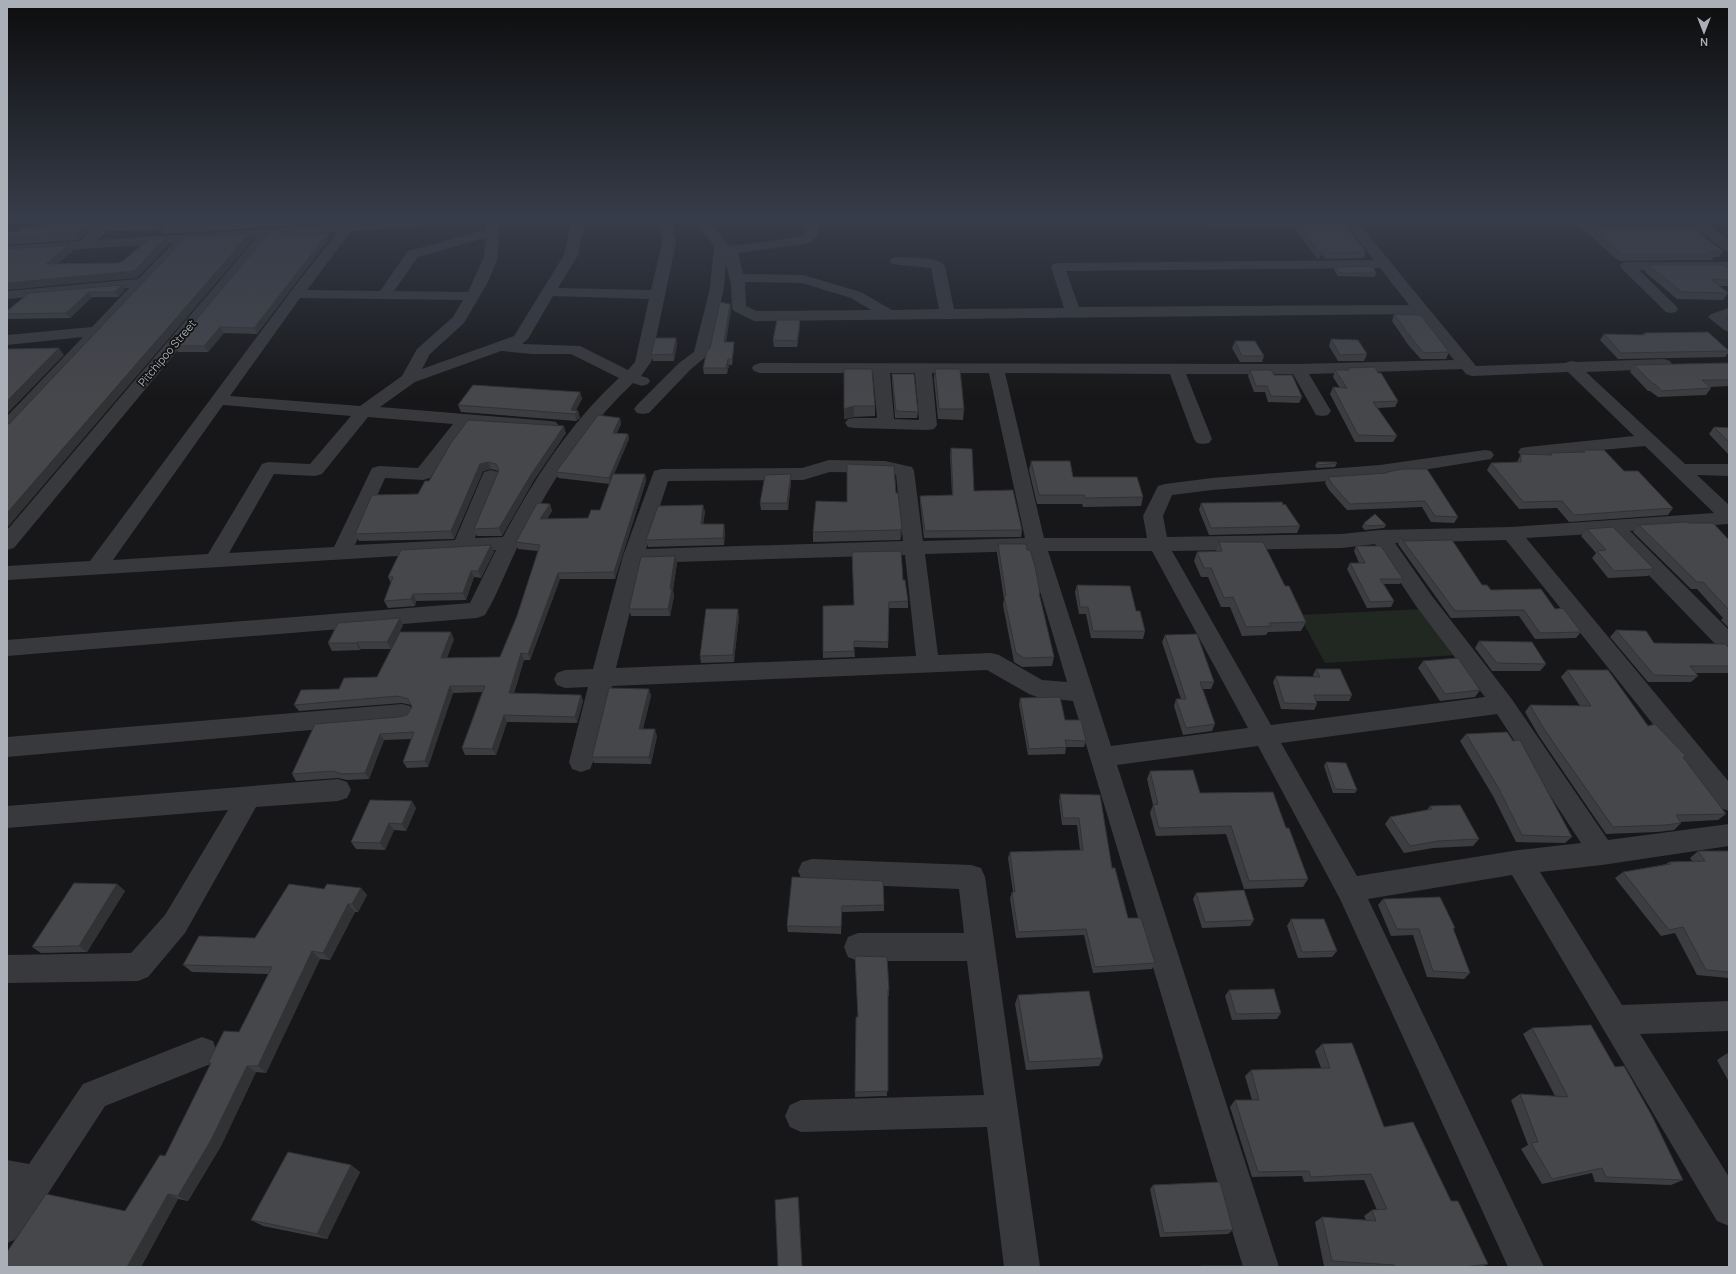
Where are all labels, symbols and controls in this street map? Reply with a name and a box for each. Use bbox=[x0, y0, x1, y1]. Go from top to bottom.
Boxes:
north arrow bbox=[1684, 12, 1724, 52]
text: N bbox=[1700, 35, 1708, 50]
street label: Pitchipoo Street bbox=[134, 316, 199, 389]

